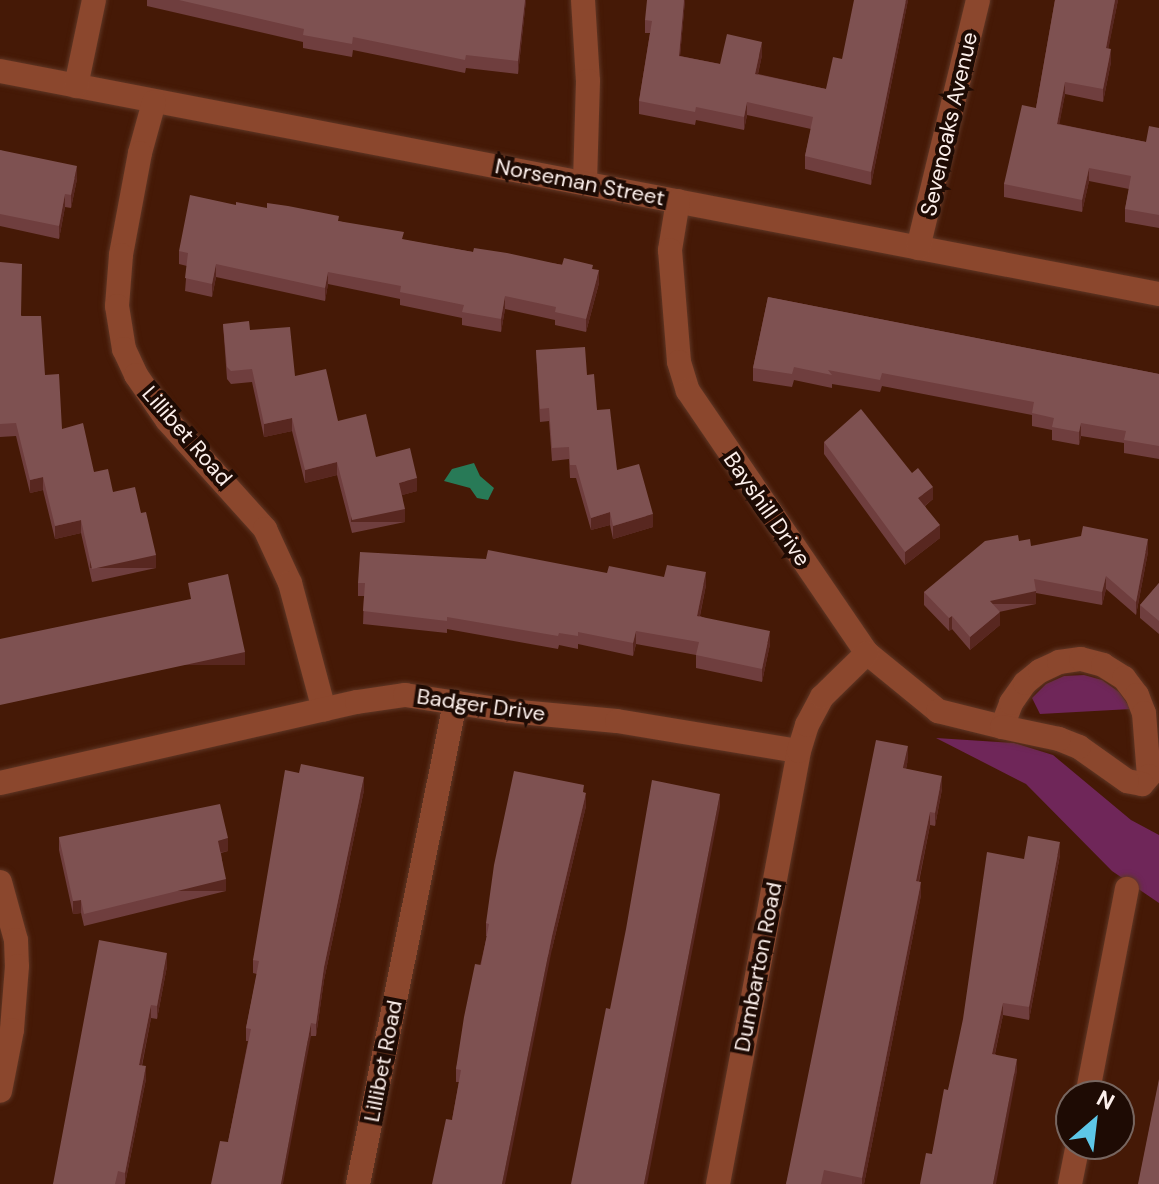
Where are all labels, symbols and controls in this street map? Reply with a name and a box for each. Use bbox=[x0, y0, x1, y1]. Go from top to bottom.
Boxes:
street label: Sevenoaks Avenue bbox=[915, 29, 983, 219]
street label: Norseman Street bbox=[493, 153, 667, 211]
street label: Lillibet Road bbox=[137, 381, 237, 491]
street label: Bayshill Drive bbox=[718, 447, 816, 571]
street label: Badger Drive bbox=[415, 683, 547, 727]
street label: Dumbarton Road bbox=[729, 880, 787, 1054]
street label: Lillibet Road bbox=[358, 998, 408, 1124]
north arrow bbox=[1055, 1080, 1135, 1160]
text: N bbox=[1092, 1084, 1119, 1117]

